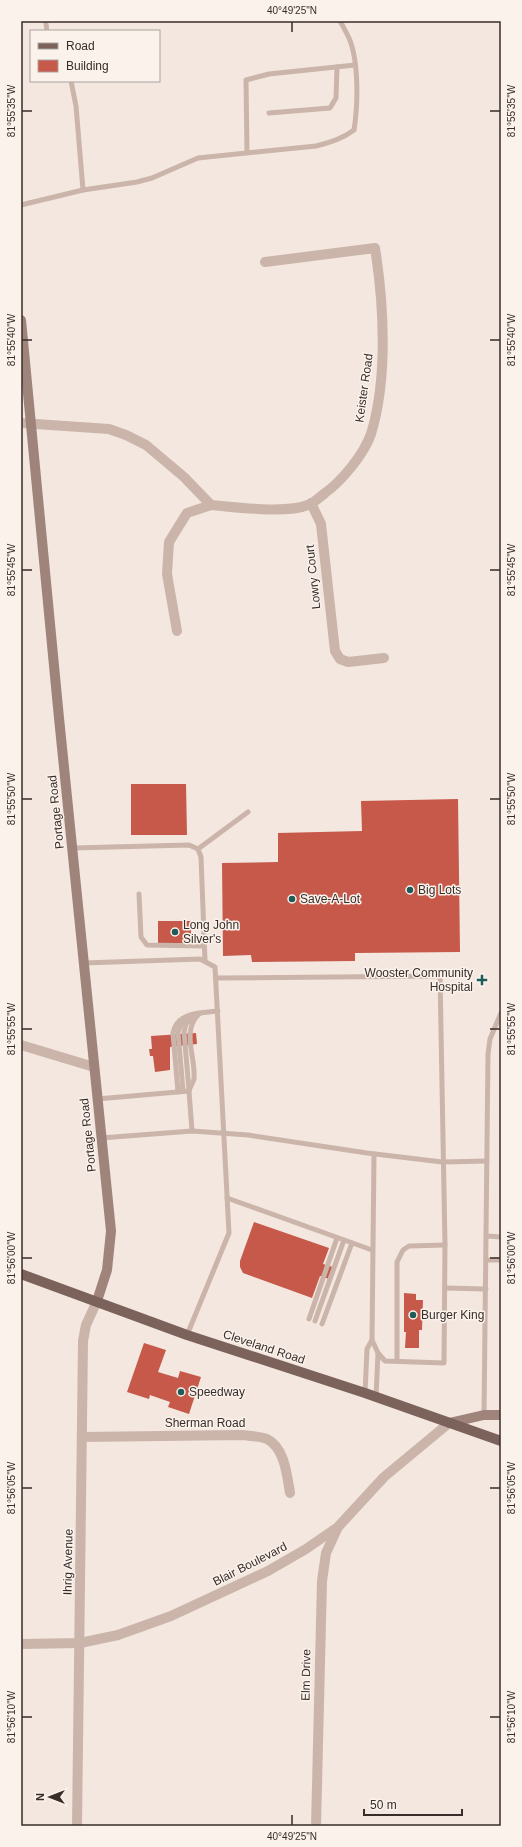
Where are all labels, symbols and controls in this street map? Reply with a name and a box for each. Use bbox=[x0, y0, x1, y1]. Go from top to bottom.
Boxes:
text: 40°49'25"N bbox=[267, 5, 317, 16]
legend bbox=[30, 30, 160, 82]
text: Road bbox=[66, 39, 95, 53]
text: Building bbox=[66, 59, 109, 73]
text: 81°55'35"W bbox=[6, 84, 17, 137]
text: 81°55'35"W bbox=[506, 84, 517, 137]
text: 81°55'40"W bbox=[6, 313, 17, 366]
text: 81°55'40"W bbox=[506, 313, 517, 366]
street label: Keister Road bbox=[352, 353, 376, 423]
text: 81°55'45"W bbox=[6, 543, 17, 596]
street label: Lowry Court bbox=[303, 543, 323, 610]
text: 81°55'45"W bbox=[506, 543, 517, 596]
text: 81°55'50"W bbox=[6, 772, 17, 825]
text: 81°55'50"W bbox=[506, 772, 517, 825]
street label: Portage Road bbox=[45, 774, 67, 850]
place label: Big Lots bbox=[418, 883, 461, 897]
marker: Big Lots bbox=[405, 885, 415, 895]
place label: Save-A-Lot bbox=[300, 892, 361, 906]
marker: Save-A-Lot bbox=[287, 894, 297, 904]
place label: Long John Silver's bbox=[183, 918, 239, 946]
marker: Long John Silver's bbox=[170, 927, 180, 937]
place label: Wooster Community Hospital bbox=[365, 966, 473, 994]
marker: Wooster Community Hospital bbox=[476, 974, 488, 986]
text: 81°55'55"W bbox=[6, 1002, 17, 1055]
text: 81°55'55"W bbox=[506, 1002, 517, 1055]
street label: Portage Road bbox=[77, 1097, 99, 1173]
text: 81°56'00"W bbox=[6, 1231, 17, 1284]
text: 81°56'00"W bbox=[506, 1231, 517, 1284]
place label: Burger King bbox=[421, 1308, 484, 1322]
marker: Burger King bbox=[408, 1310, 418, 1320]
street label: Cleveland Road bbox=[221, 1327, 307, 1367]
place label: Speedway bbox=[189, 1385, 245, 1399]
marker: Speedway bbox=[176, 1387, 186, 1397]
street label: Sherman Road bbox=[165, 1416, 245, 1430]
text: 81°56'05"W bbox=[6, 1461, 17, 1514]
text: 81°56'05"W bbox=[506, 1461, 517, 1514]
street label: Ihrig Avenue bbox=[60, 1528, 76, 1595]
street label: Blair Boulevard bbox=[211, 1539, 289, 1589]
street label: Elm Drive bbox=[299, 1649, 313, 1701]
text: 81°56'10"W bbox=[6, 1690, 17, 1743]
text: 81°56'10"W bbox=[506, 1690, 517, 1743]
north arrow bbox=[30, 1777, 70, 1817]
scale bar bbox=[364, 1791, 462, 1817]
text: N bbox=[34, 1793, 46, 1801]
text: 50 m bbox=[370, 1798, 397, 1812]
text: 40°49'25"N bbox=[267, 1831, 317, 1842]

